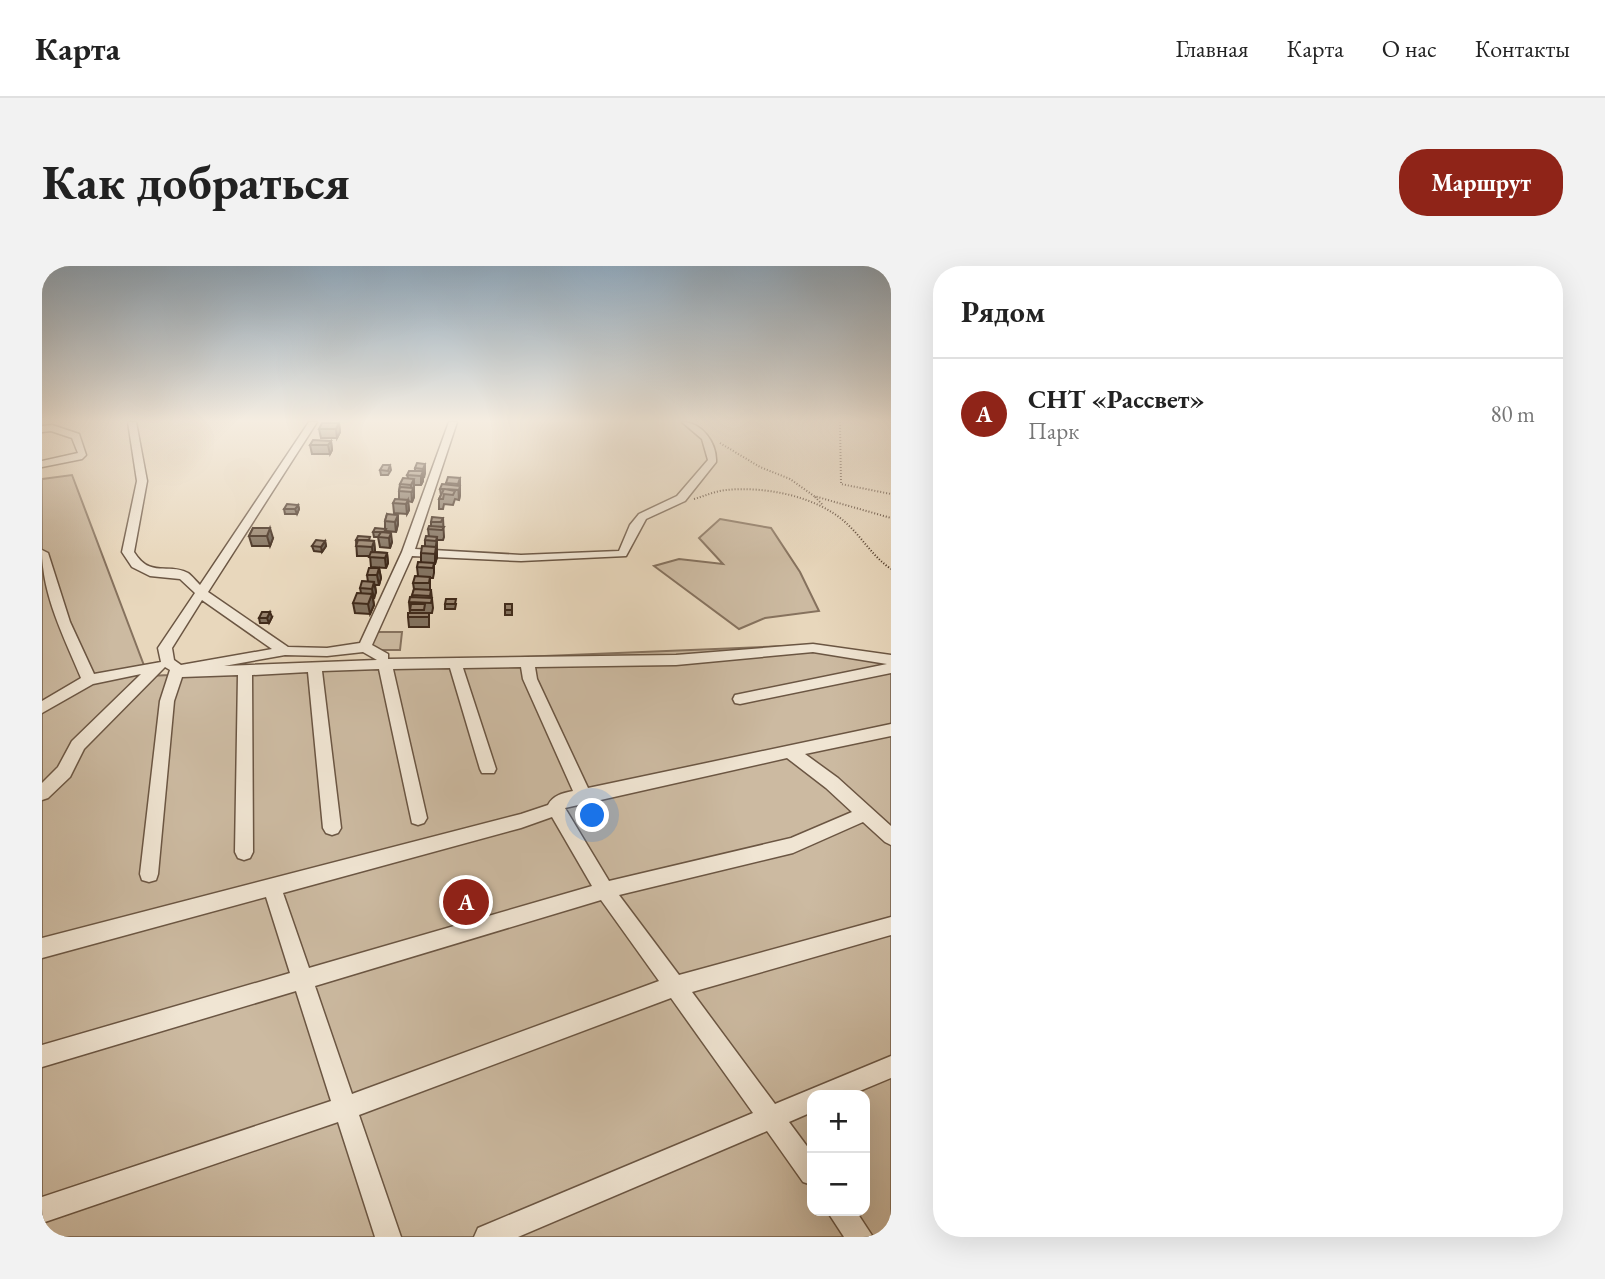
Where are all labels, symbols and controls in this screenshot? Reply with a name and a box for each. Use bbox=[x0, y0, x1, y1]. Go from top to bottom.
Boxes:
text: Карта bbox=[35, 27, 120, 70]
text: Главная bbox=[1175, 33, 1249, 64]
text: Карта bbox=[1287, 33, 1344, 64]
text: О нас bbox=[1382, 33, 1437, 64]
text: Контакты bbox=[1475, 33, 1570, 64]
button: Маршрут bbox=[1399, 149, 1563, 216]
text: Как добраться bbox=[42, 150, 350, 214]
text: Рядом bbox=[961, 292, 1045, 331]
text: СНТ «Рассвет» bbox=[1028, 382, 1205, 416]
text: A bbox=[976, 399, 992, 429]
text: 80 m bbox=[1490, 399, 1535, 429]
text: Парк bbox=[1028, 416, 1079, 446]
your location bbox=[575, 798, 609, 832]
pin: A bbox=[443, 876, 489, 928]
map controls bbox=[807, 1090, 870, 1216]
button: + bbox=[807, 1090, 870, 1153]
button: − bbox=[807, 1153, 870, 1216]

